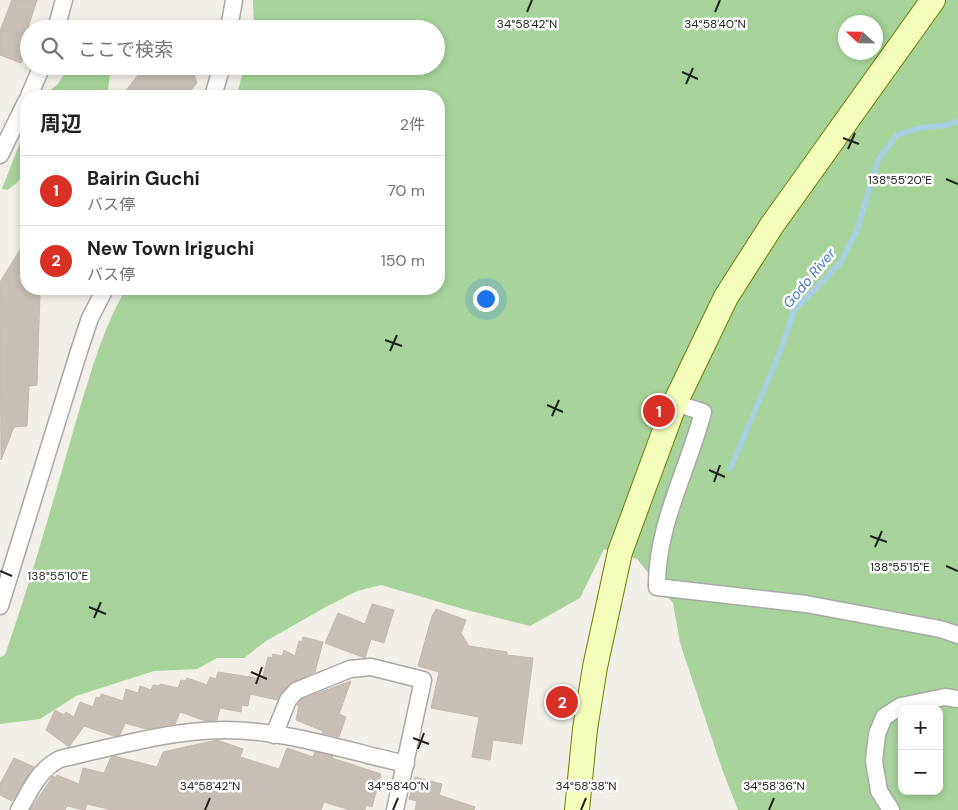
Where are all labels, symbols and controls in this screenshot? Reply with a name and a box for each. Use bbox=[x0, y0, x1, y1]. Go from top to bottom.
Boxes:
north arrow bbox=[838, 15, 883, 60]
text: 34°58'42"N bbox=[497, 16, 557, 32]
text: 34°58'40"N bbox=[684, 16, 746, 32]
search box bbox=[20, 20, 445, 75]
icon: search bbox=[38, 34, 66, 62]
text: ここで検索 bbox=[78, 37, 173, 62]
text: 周辺 bbox=[40, 110, 82, 138]
text: 2件 bbox=[400, 114, 425, 135]
text: Bairin Guchi bbox=[87, 166, 200, 191]
text: 138°55'20"E bbox=[868, 172, 932, 188]
text: 1 bbox=[53, 180, 59, 201]
text: 70 m bbox=[387, 180, 425, 201]
text: バス停 bbox=[87, 194, 135, 215]
text: New Town Iriguchi bbox=[87, 236, 254, 261]
water label: Godo River bbox=[779, 244, 840, 311]
text: 2 bbox=[51, 250, 61, 271]
text: 150 m bbox=[381, 250, 425, 271]
text: バス停 bbox=[87, 264, 135, 285]
your location bbox=[473, 286, 499, 312]
pin: 1 bbox=[643, 392, 675, 430]
text: 138°55'15"E bbox=[870, 559, 930, 575]
text: 138°55'10"E bbox=[28, 568, 89, 584]
pin: 2 bbox=[546, 683, 578, 721]
map controls bbox=[898, 705, 943, 795]
button: + bbox=[898, 705, 943, 750]
button: − bbox=[898, 750, 943, 795]
text: 34°58'42"N bbox=[180, 778, 240, 794]
text: 34°58'40"N bbox=[367, 778, 429, 794]
text: 34°58'38"N bbox=[555, 778, 617, 794]
text: 34°58'36"N bbox=[743, 778, 805, 794]

